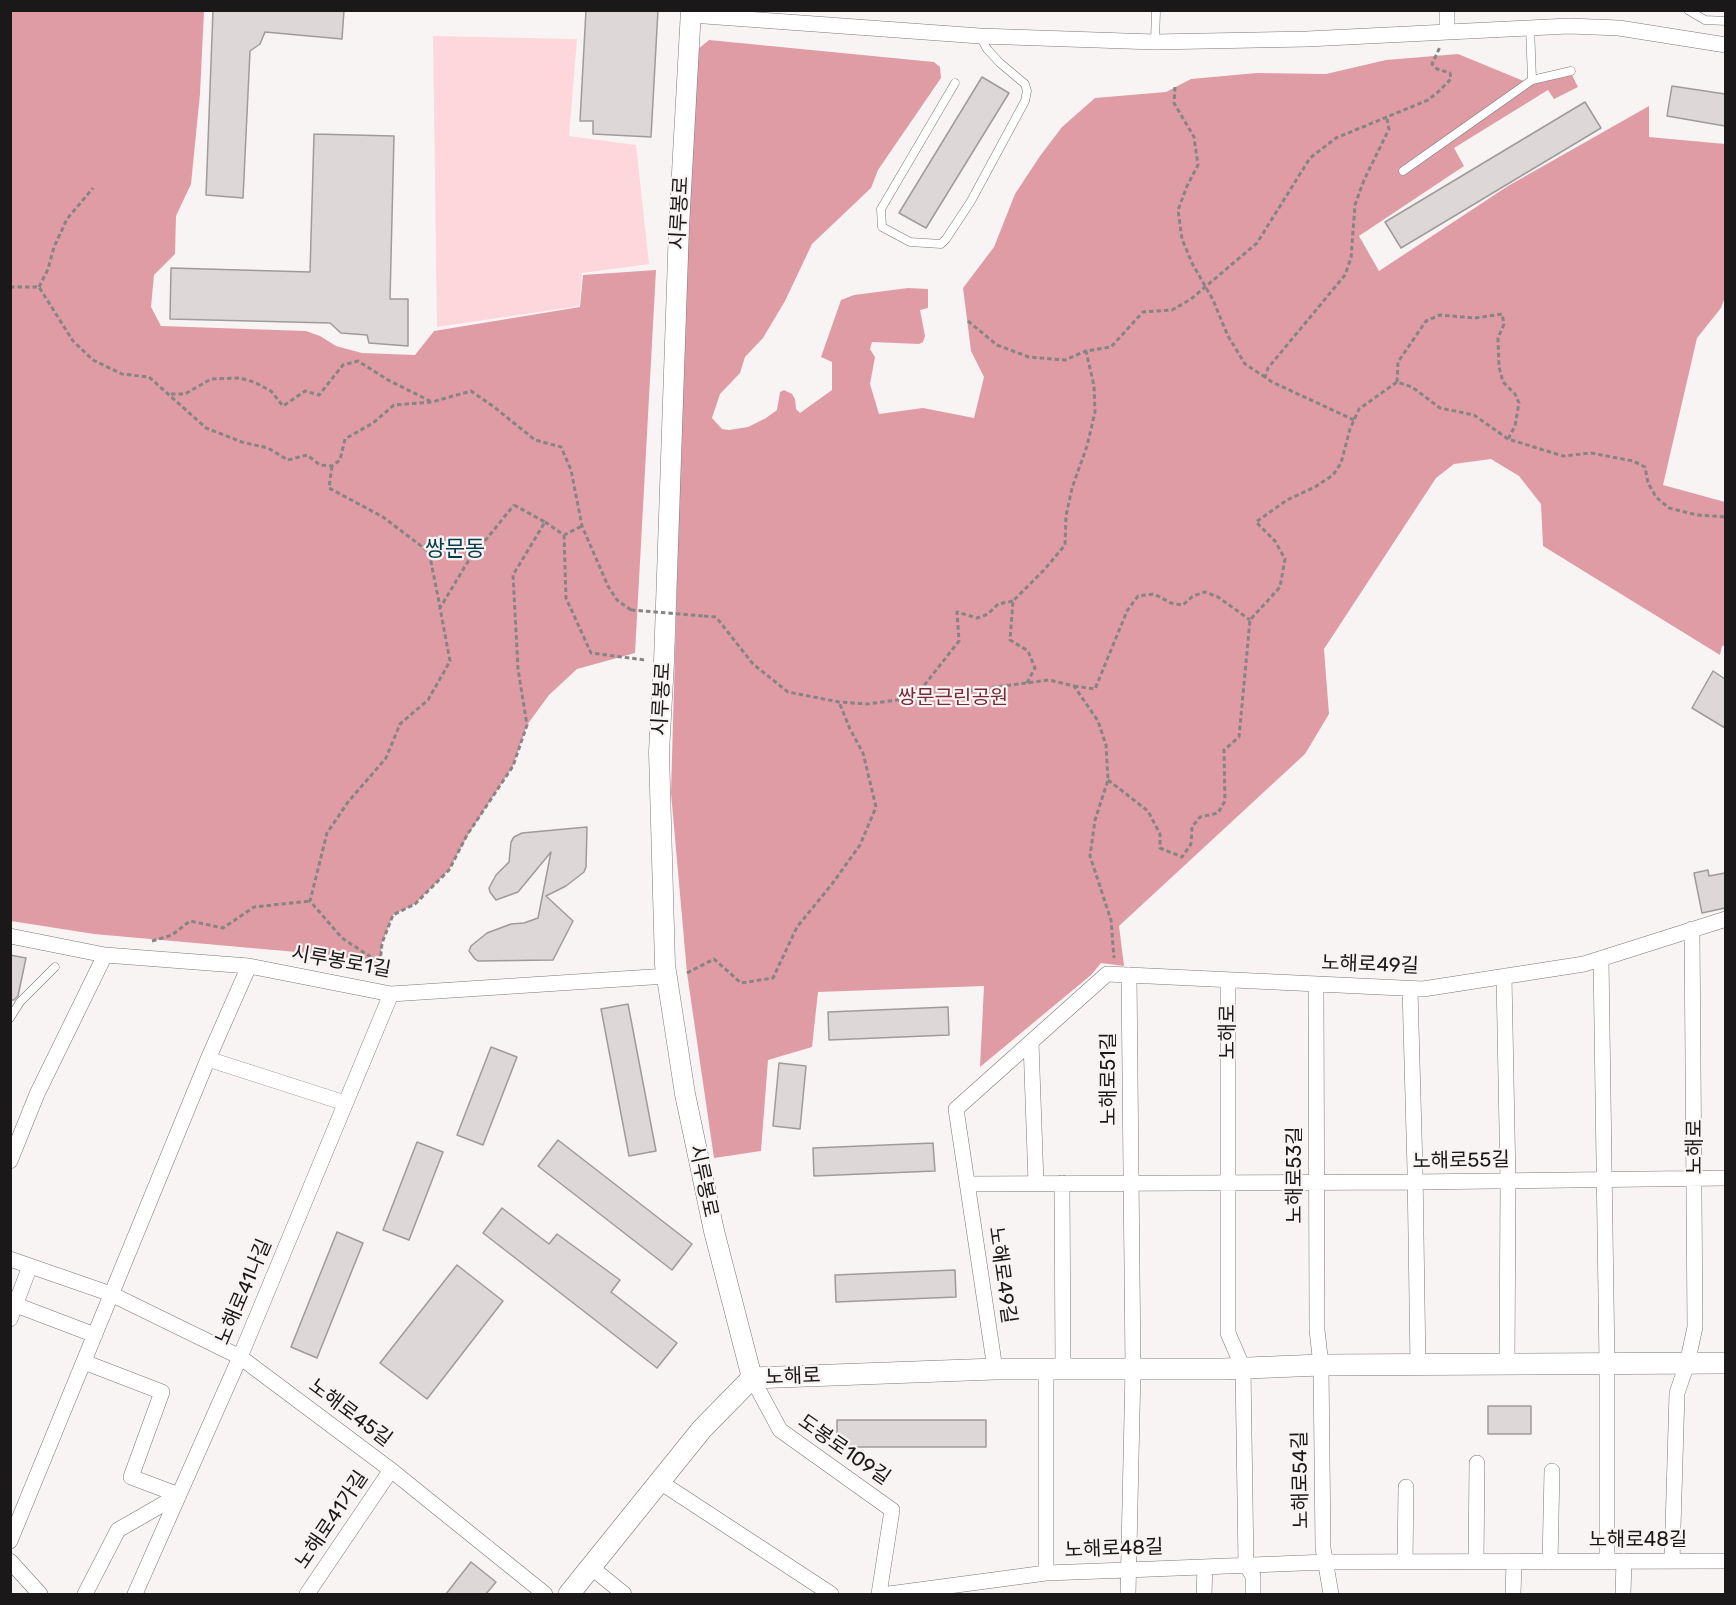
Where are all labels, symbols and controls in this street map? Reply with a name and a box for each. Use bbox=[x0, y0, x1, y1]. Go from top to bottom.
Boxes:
street label: 시루봉로 bbox=[666, 176, 694, 250]
district label: 쌍문동 bbox=[425, 537, 485, 563]
street label: 시루봉로 bbox=[648, 662, 676, 736]
park label: 쌍문근린공원 bbox=[898, 686, 1008, 710]
street label: 시루봉로1길 bbox=[289, 941, 393, 983]
street label: 노해로49길 bbox=[1321, 951, 1419, 979]
street label: 노해로 bbox=[1216, 1004, 1240, 1060]
street label: 노해로51길 bbox=[1097, 1032, 1121, 1126]
street label: 노해로 bbox=[1683, 1119, 1707, 1175]
street label: 노해로53길 bbox=[1283, 1126, 1307, 1224]
street label: 시루봉로 bbox=[684, 1143, 722, 1219]
street label: 노해로55길 bbox=[1412, 1148, 1510, 1174]
street label: 노해로49길 bbox=[983, 1225, 1021, 1325]
street label: 노해로41나길 bbox=[211, 1235, 277, 1349]
street label: 노해로 bbox=[765, 1364, 821, 1390]
street label: 노해로45길 bbox=[304, 1374, 396, 1452]
street label: 도봉로109길 bbox=[793, 1410, 895, 1490]
street label: 노해로54길 bbox=[1288, 1431, 1314, 1529]
street label: 노해로41가길 bbox=[291, 1467, 373, 1573]
street label: 노해로48길 bbox=[1589, 1528, 1687, 1552]
street label: 노해로48길 bbox=[1064, 1535, 1164, 1563]

